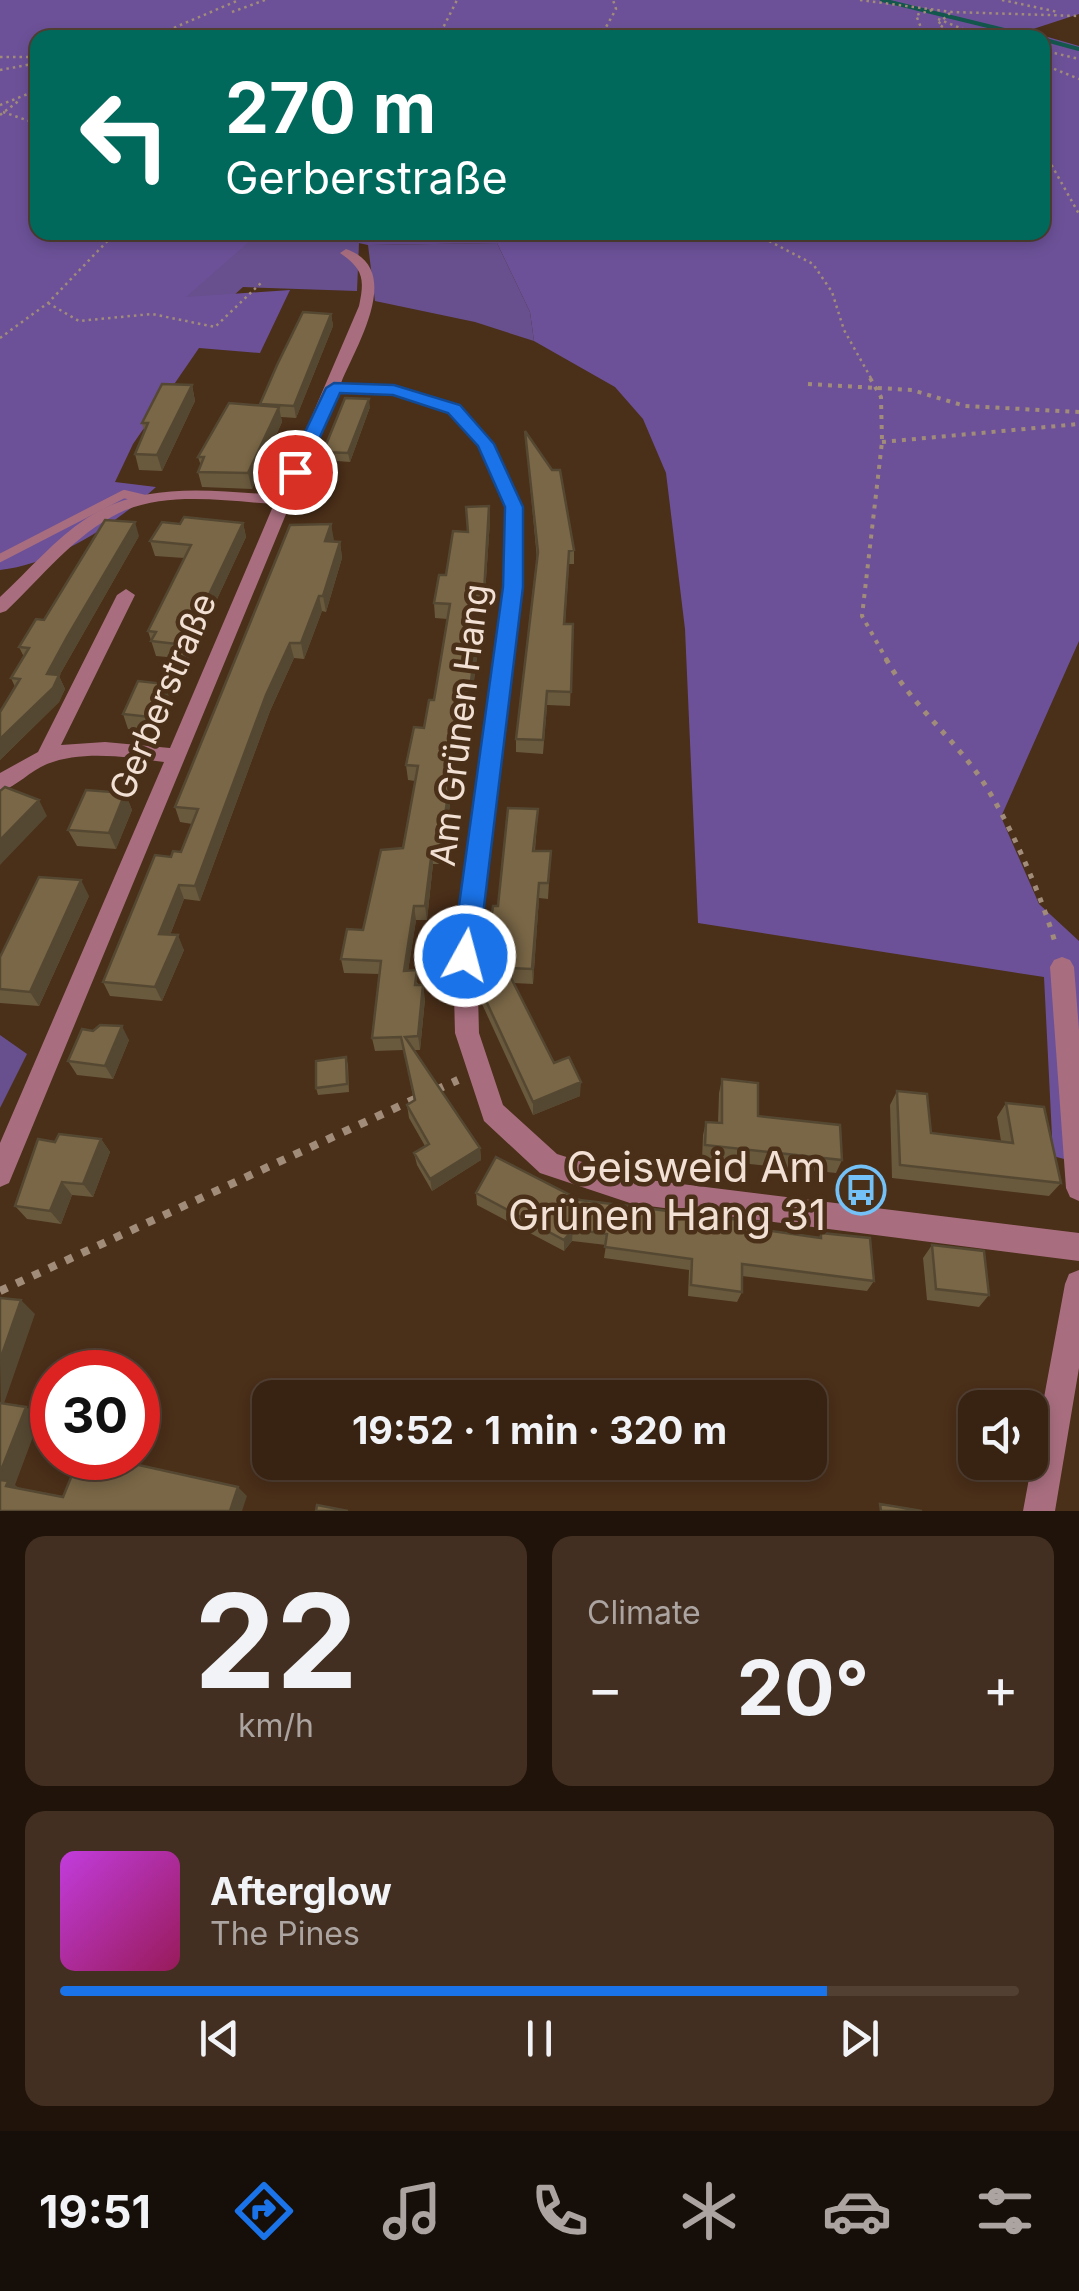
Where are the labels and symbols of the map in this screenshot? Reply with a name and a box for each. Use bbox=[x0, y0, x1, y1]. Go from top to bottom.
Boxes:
pin bbox=[253, 430, 338, 515]
street label: Am Grünen Hang bbox=[421, 581, 497, 869]
street label: Gerberstraße bbox=[100, 587, 224, 805]
position arrow bbox=[413, 904, 517, 1008]
place label: Geisweid Am Grünen Hang 31 bbox=[508, 1141, 826, 1240]
bus stop icon: Geisweid Am Grünen Hang 31 bbox=[835, 1164, 887, 1216]
speed limit sign: 30 bbox=[30, 1350, 160, 1480]

